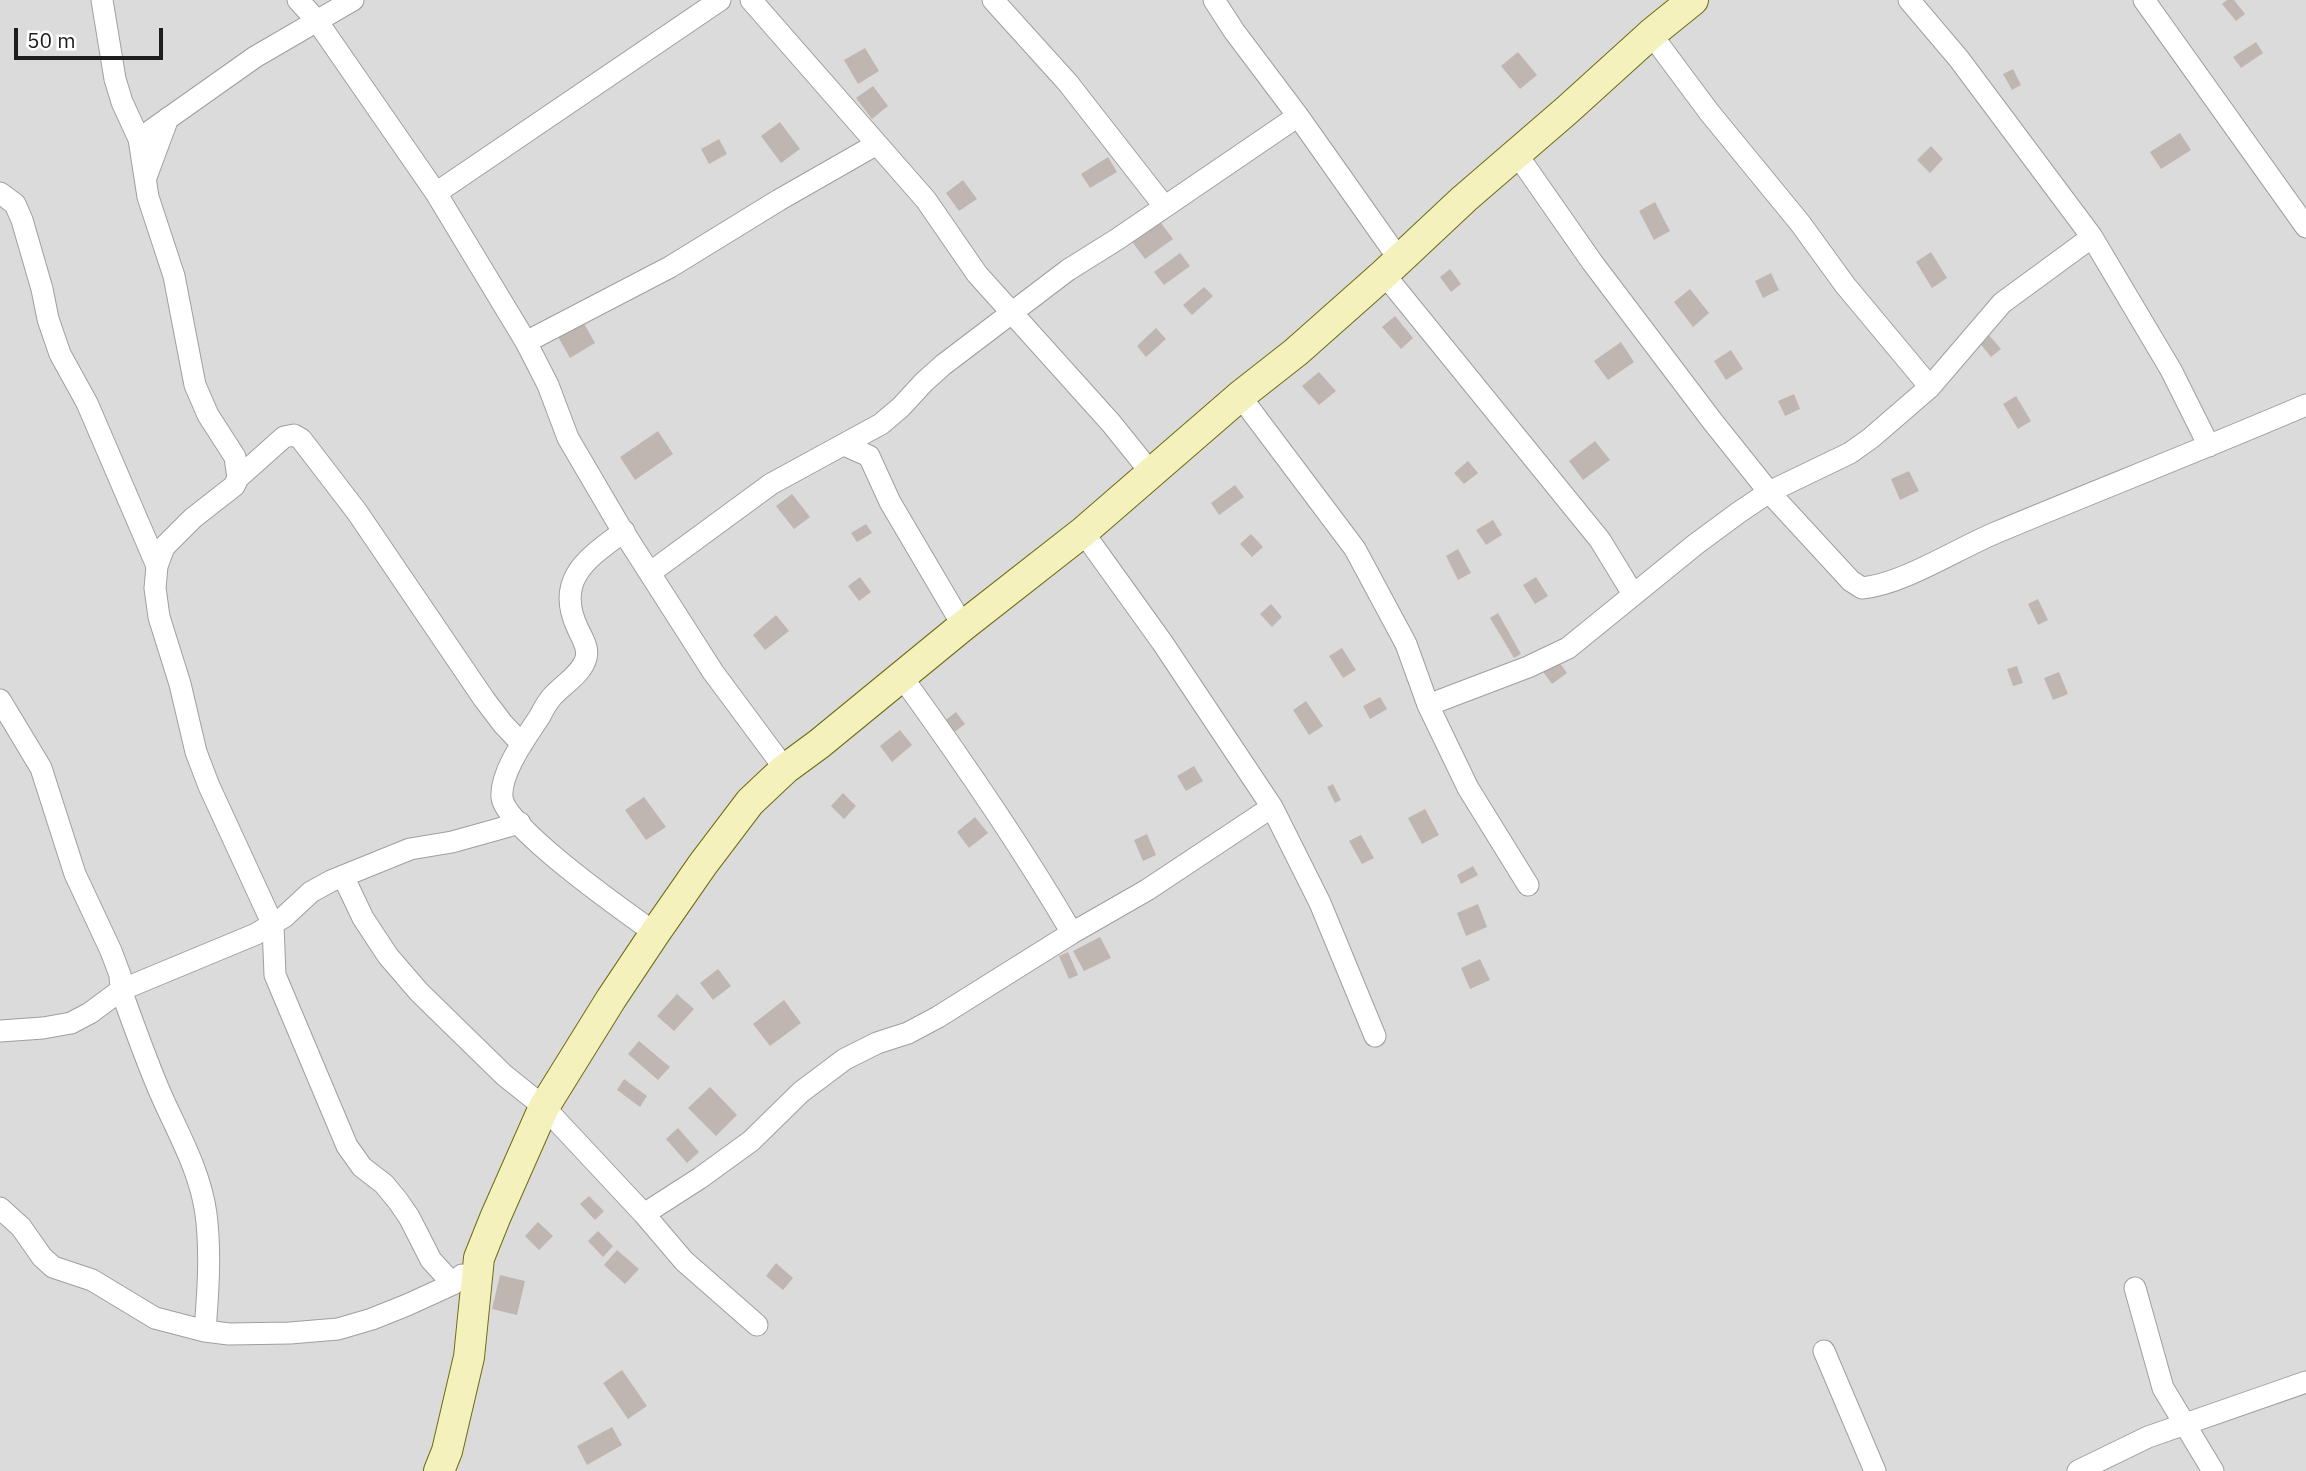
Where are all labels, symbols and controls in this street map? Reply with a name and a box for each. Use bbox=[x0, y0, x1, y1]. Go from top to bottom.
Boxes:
scale bar bbox=[18, 14, 166, 58]
text: 50 m bbox=[27, 26, 76, 54]

